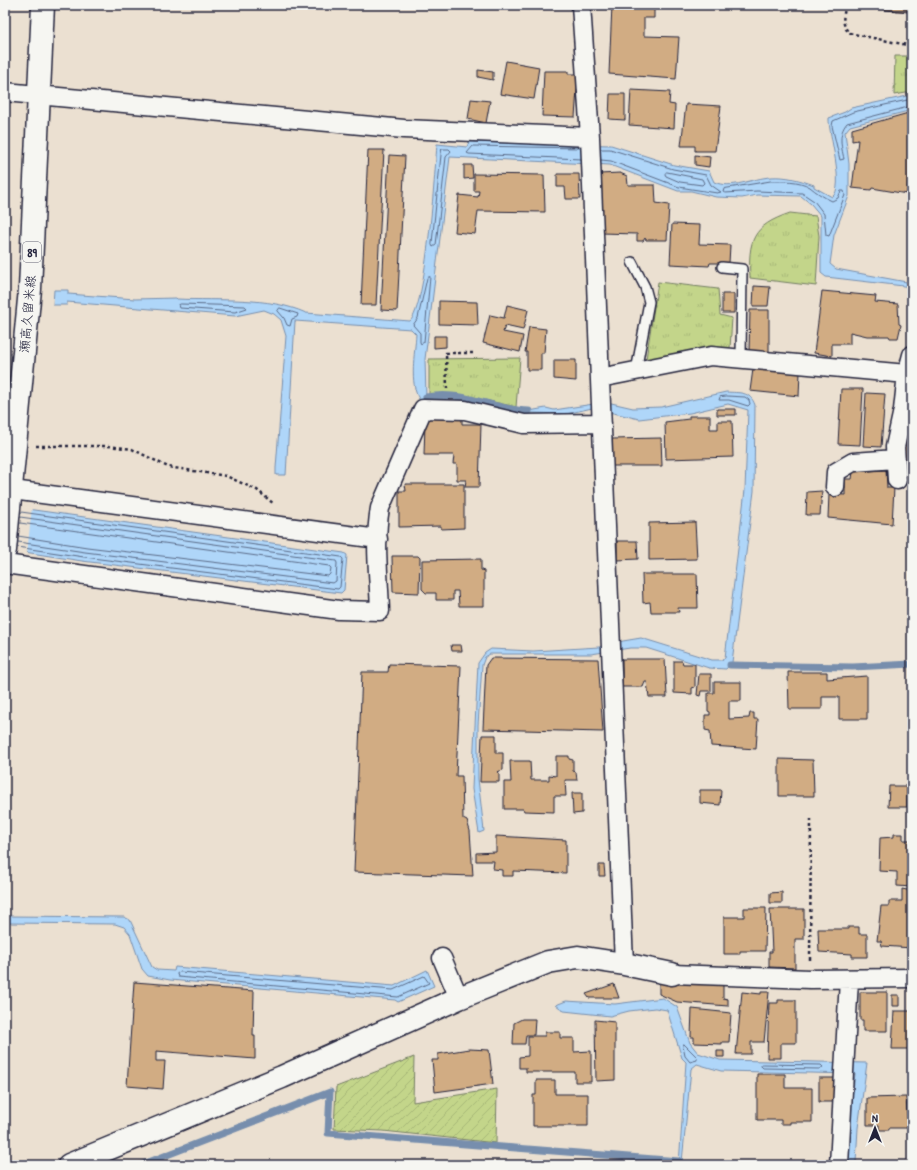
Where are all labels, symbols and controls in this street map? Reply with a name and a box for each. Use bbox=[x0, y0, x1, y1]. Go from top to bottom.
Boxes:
road number: 89 bbox=[23, 242, 41, 262]
street label: 瀬高久留米線 bbox=[15, 273, 39, 354]
north arrow bbox=[855, 1108, 895, 1148]
text: N bbox=[872, 1111, 878, 1125]

